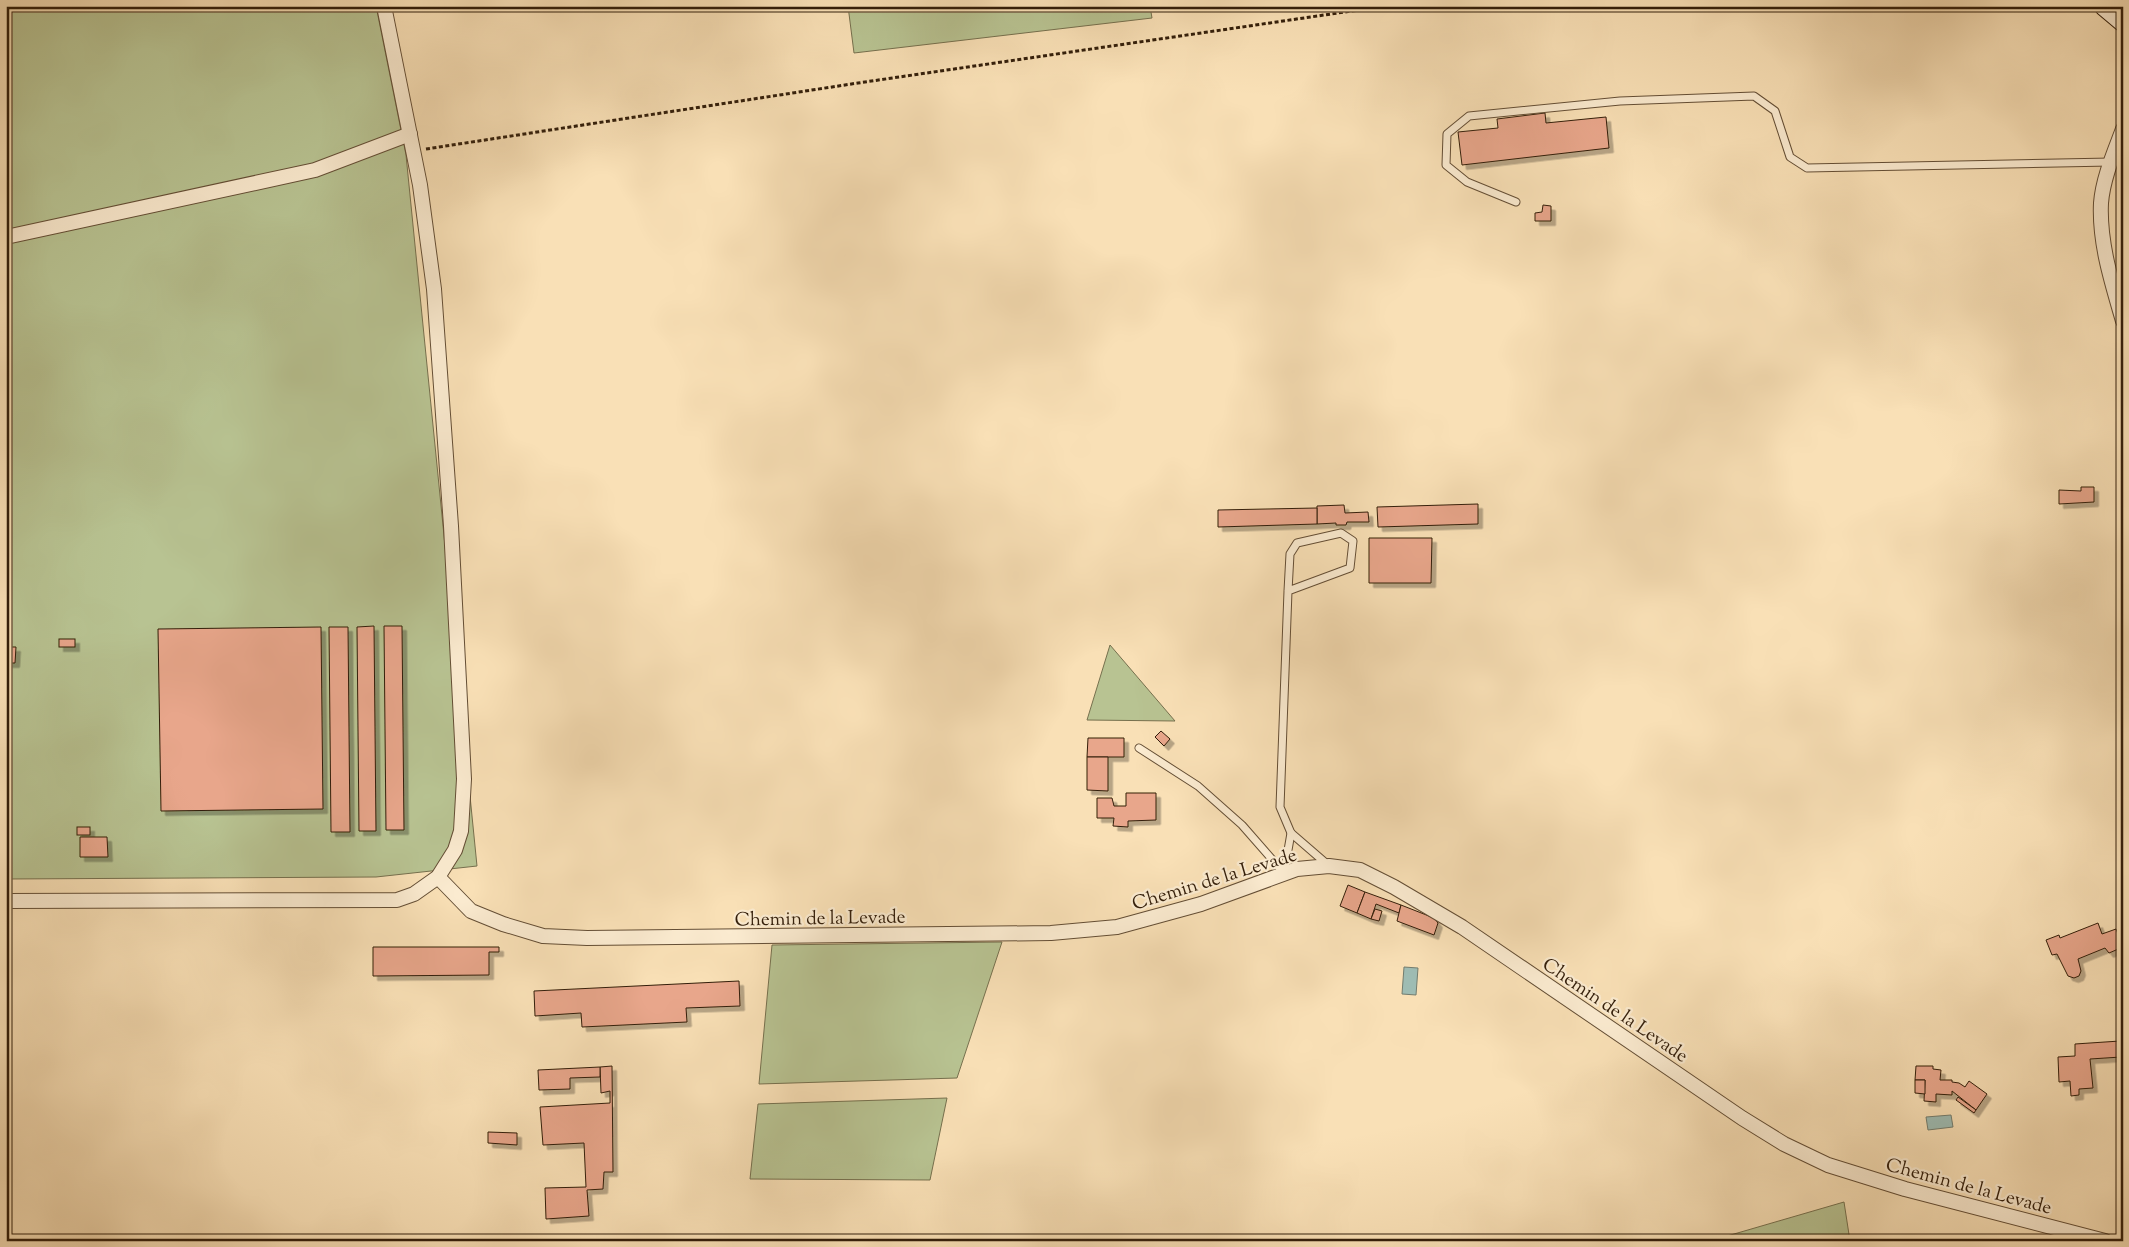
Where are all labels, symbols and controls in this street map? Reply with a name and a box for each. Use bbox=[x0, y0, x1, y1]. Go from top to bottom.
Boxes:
street label: Chemin de la Levade bbox=[1129, 842, 1301, 918]
street label: Chemin de la Levade bbox=[734, 905, 906, 934]
street label: Chemin de la Levade bbox=[1536, 952, 1693, 1070]
street label: Chemin de la Levade bbox=[1882, 1152, 2055, 1223]

